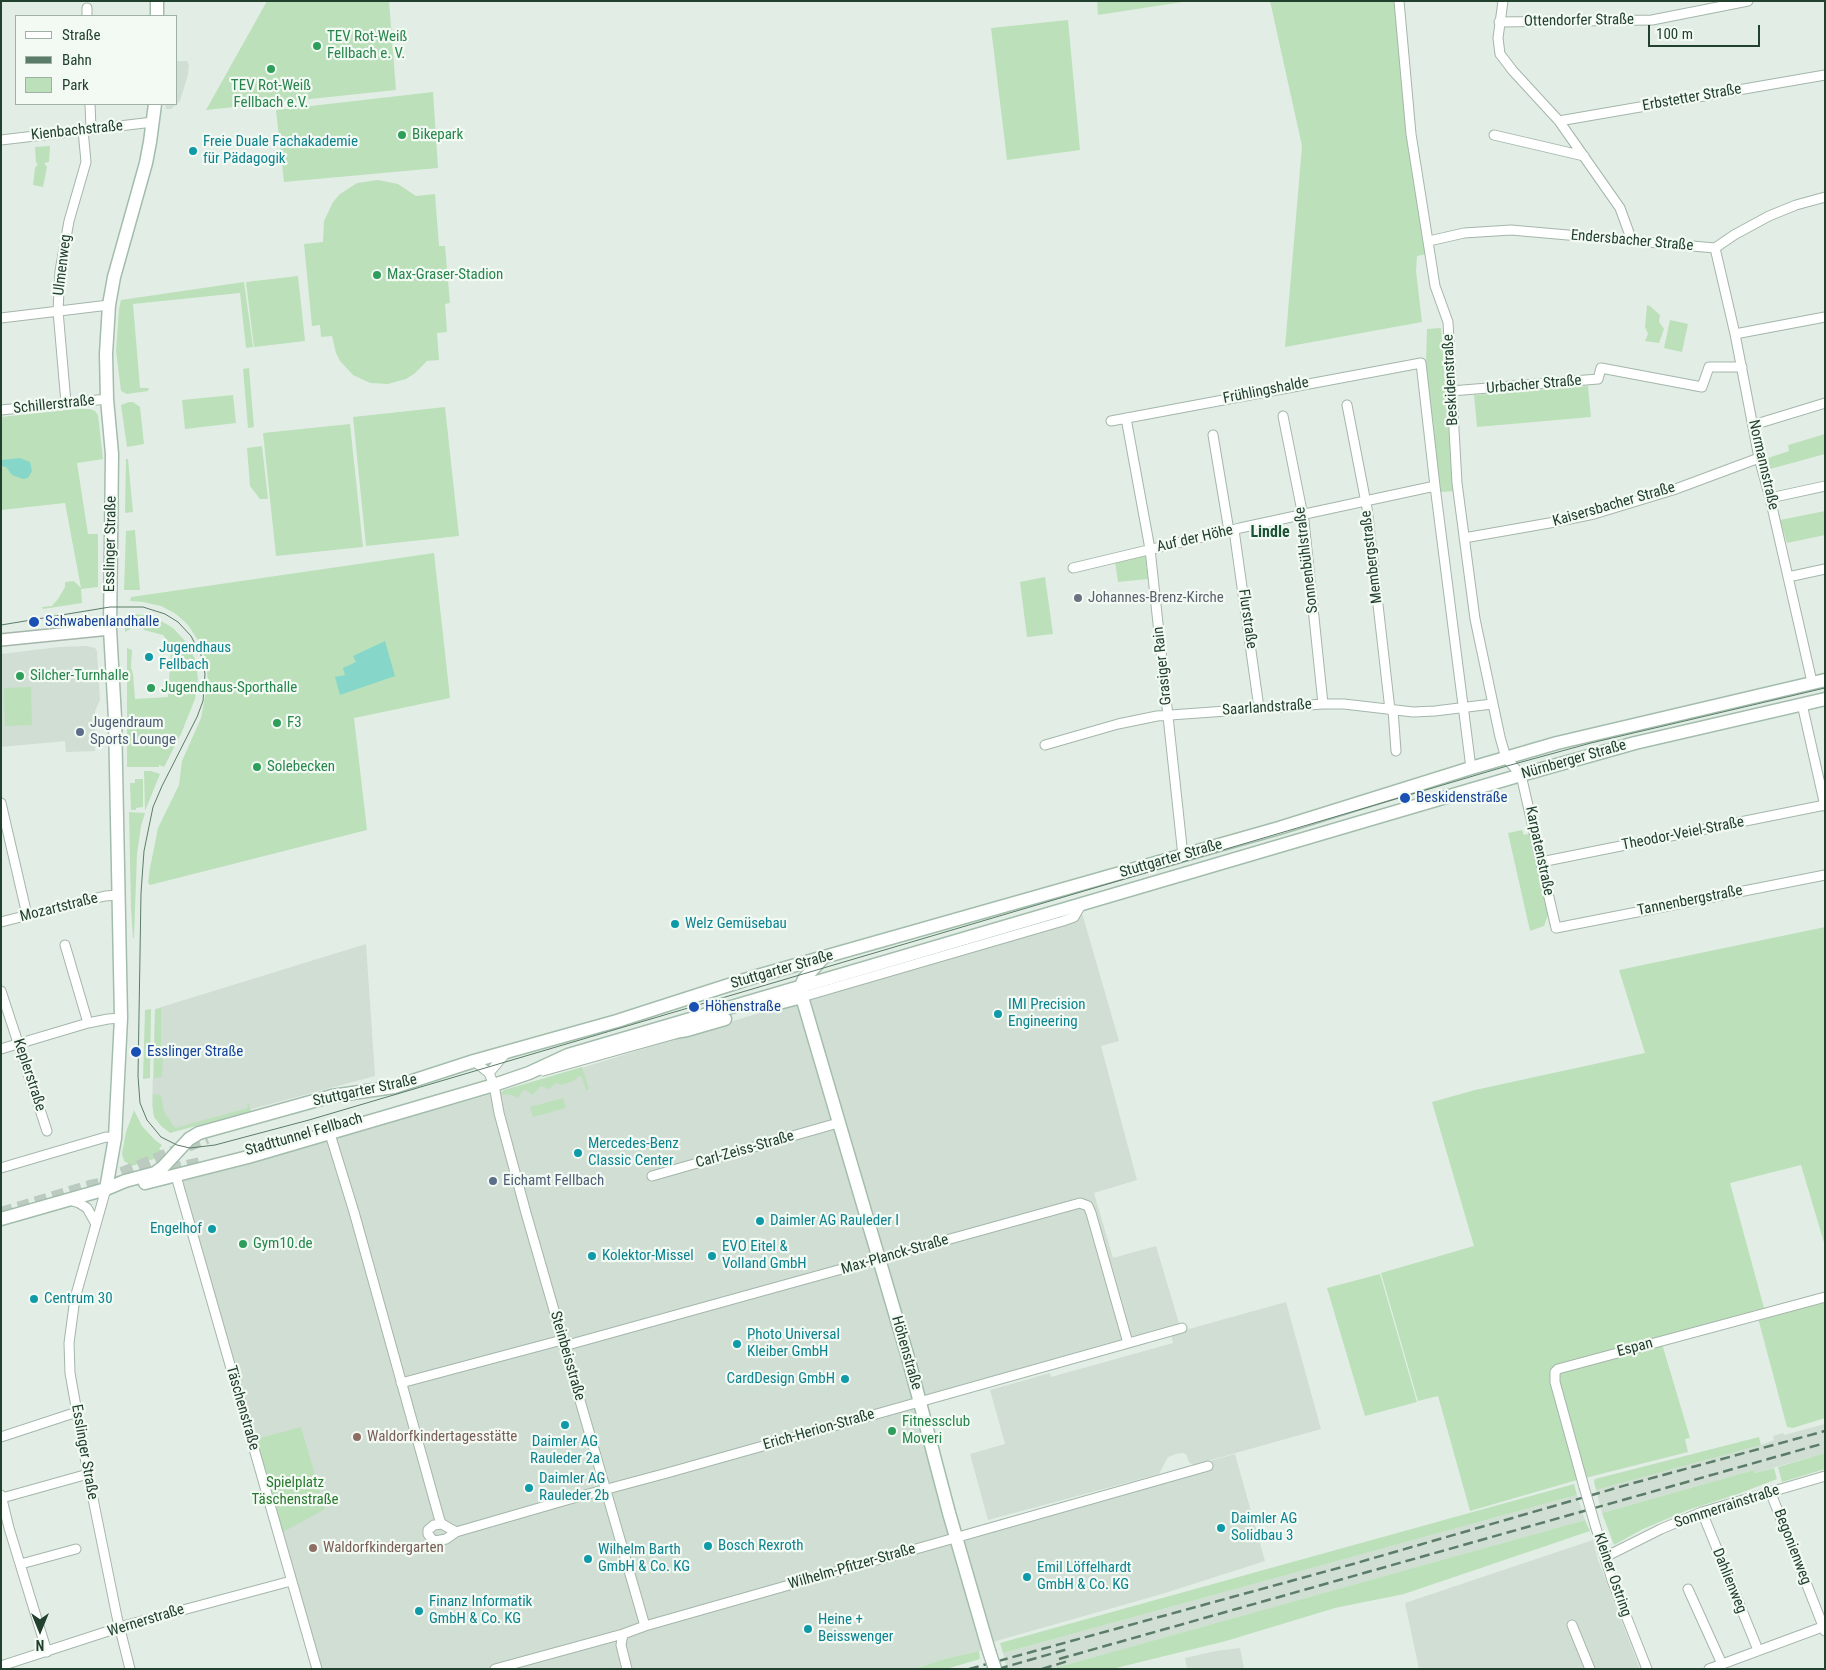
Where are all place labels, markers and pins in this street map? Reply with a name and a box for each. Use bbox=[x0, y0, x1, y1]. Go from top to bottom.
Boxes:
place label: TEV Rot-Weiß Fellbach e. V. bbox=[327, 28, 407, 63]
marker: TEV Rot-Weiß Fellbach e. V. bbox=[311, 40, 323, 52]
marker: TEV Rot-Weiß Fellbach e.V. bbox=[265, 63, 277, 75]
place label: TEV Rot-Weiß Fellbach e.V. bbox=[231, 77, 311, 112]
place label: Bikepark bbox=[412, 126, 463, 144]
marker: Bikepark bbox=[396, 129, 408, 141]
place label: Freie Duale Fachakademie für Pädagogik bbox=[203, 133, 358, 168]
marker: Freie Duale Fachakademie für Pädagogik bbox=[187, 145, 199, 157]
place label: Max-Graser-Stadion bbox=[387, 266, 503, 284]
marker: Max-Graser-Stadion bbox=[371, 269, 383, 281]
place label: Johannes-Brenz-Kirche bbox=[1088, 589, 1224, 607]
marker: Johannes-Brenz-Kirche bbox=[1072, 592, 1084, 604]
place label: Schwabenlandhalle bbox=[45, 613, 159, 631]
marker: Schwabenlandhalle bbox=[27, 615, 41, 629]
place label: Jugendhaus Fellbach bbox=[159, 639, 231, 674]
marker: Jugendhaus Fellbach bbox=[143, 651, 155, 663]
place label: Silcher-Turnhalle bbox=[30, 667, 129, 685]
marker: Silcher-Turnhalle bbox=[14, 670, 26, 682]
place label: Jugendhaus-Sporthalle bbox=[161, 679, 297, 697]
marker: Jugendhaus-Sporthalle bbox=[145, 682, 157, 694]
place label: Jugendraum Sports Lounge bbox=[90, 714, 176, 749]
place label: F3 bbox=[287, 714, 302, 732]
marker: F3 bbox=[271, 717, 283, 729]
marker: Jugendraum Sports Lounge bbox=[74, 726, 86, 738]
place label: Solebecken bbox=[267, 758, 335, 776]
marker: Solebecken bbox=[251, 761, 263, 773]
place label: Beskidenstraße bbox=[1416, 789, 1508, 807]
marker: Beskidenstraße bbox=[1398, 791, 1412, 805]
place label: Welz Gemüsebau bbox=[685, 915, 787, 933]
marker: Welz Gemüsebau bbox=[669, 918, 681, 930]
place label: IMI Precision Engineering bbox=[1008, 996, 1085, 1031]
place label: Höhenstraße bbox=[705, 998, 781, 1016]
marker: Höhenstraße bbox=[687, 1000, 701, 1014]
marker: IMI Precision Engineering bbox=[992, 1008, 1004, 1020]
place label: Esslinger Straße bbox=[147, 1043, 243, 1061]
marker: Esslinger Straße bbox=[129, 1045, 143, 1059]
place label: Mercedes-Benz Classic Center bbox=[588, 1135, 679, 1170]
marker: Mercedes-Benz Classic Center bbox=[572, 1147, 584, 1159]
place label: Eichamt Fellbach bbox=[503, 1172, 604, 1190]
marker: Eichamt Fellbach bbox=[487, 1175, 499, 1187]
place label: Daimler AG Rauleder I bbox=[770, 1212, 899, 1230]
marker: Daimler AG Rauleder I bbox=[754, 1215, 766, 1227]
place label: Engelhof bbox=[150, 1220, 202, 1238]
marker: Engelhof bbox=[206, 1223, 218, 1235]
place label: Gym10.de bbox=[253, 1235, 313, 1253]
marker: Gym10.de bbox=[237, 1238, 249, 1250]
place label: EVO Eitel & Volland GmbH bbox=[722, 1238, 807, 1273]
place label: Kolektor-Missel bbox=[602, 1247, 694, 1265]
marker: Kolektor-Missel bbox=[586, 1250, 598, 1262]
marker: EVO Eitel & Volland GmbH bbox=[706, 1250, 718, 1262]
place label: Centrum 30 bbox=[44, 1290, 113, 1308]
marker: Centrum 30 bbox=[28, 1293, 40, 1305]
place label: Photo Universal Kleiber GmbH bbox=[747, 1326, 840, 1361]
marker: Photo Universal Kleiber GmbH bbox=[731, 1338, 743, 1350]
place label: CardDesign GmbH bbox=[727, 1370, 835, 1388]
marker: CardDesign GmbH bbox=[839, 1373, 851, 1385]
place label: Fitnessclub Moveri bbox=[902, 1413, 970, 1448]
marker: Daimler AG Rauleder 2a bbox=[559, 1419, 571, 1431]
marker: Fitnessclub Moveri bbox=[886, 1425, 898, 1437]
place label: Waldorfkindertagesstätte bbox=[367, 1428, 517, 1446]
marker: Waldorfkindertagesstätte bbox=[351, 1431, 363, 1443]
place label: Daimler AG Rauleder 2a bbox=[530, 1433, 600, 1468]
place label: Daimler AG Rauleder 2b bbox=[539, 1470, 609, 1505]
marker: Daimler AG Rauleder 2b bbox=[523, 1482, 535, 1494]
place label: Daimler AG Solidbau 3 bbox=[1231, 1510, 1297, 1545]
marker: Daimler AG Solidbau 3 bbox=[1215, 1522, 1227, 1534]
place label: Bosch Rexroth bbox=[718, 1537, 803, 1555]
place label: Waldorfkindergarten bbox=[323, 1539, 444, 1557]
marker: Bosch Rexroth bbox=[702, 1540, 714, 1552]
place label: Wilhelm Barth GmbH & Co. KG bbox=[598, 1541, 690, 1576]
marker: Waldorfkindergarten bbox=[307, 1542, 319, 1554]
marker: Wilhelm Barth GmbH & Co. KG bbox=[582, 1553, 594, 1565]
place label: Emil Löffelhardt GmbH & Co. KG bbox=[1037, 1559, 1131, 1594]
marker: Emil Löffelhardt GmbH & Co. KG bbox=[1021, 1571, 1033, 1583]
place label: Finanz Informatik GmbH & Co. KG bbox=[429, 1593, 532, 1628]
marker: Finanz Informatik GmbH & Co. KG bbox=[413, 1605, 425, 1617]
place label: Heine + Beisswenger bbox=[818, 1611, 893, 1646]
marker: Heine + Beisswenger bbox=[802, 1623, 814, 1635]

